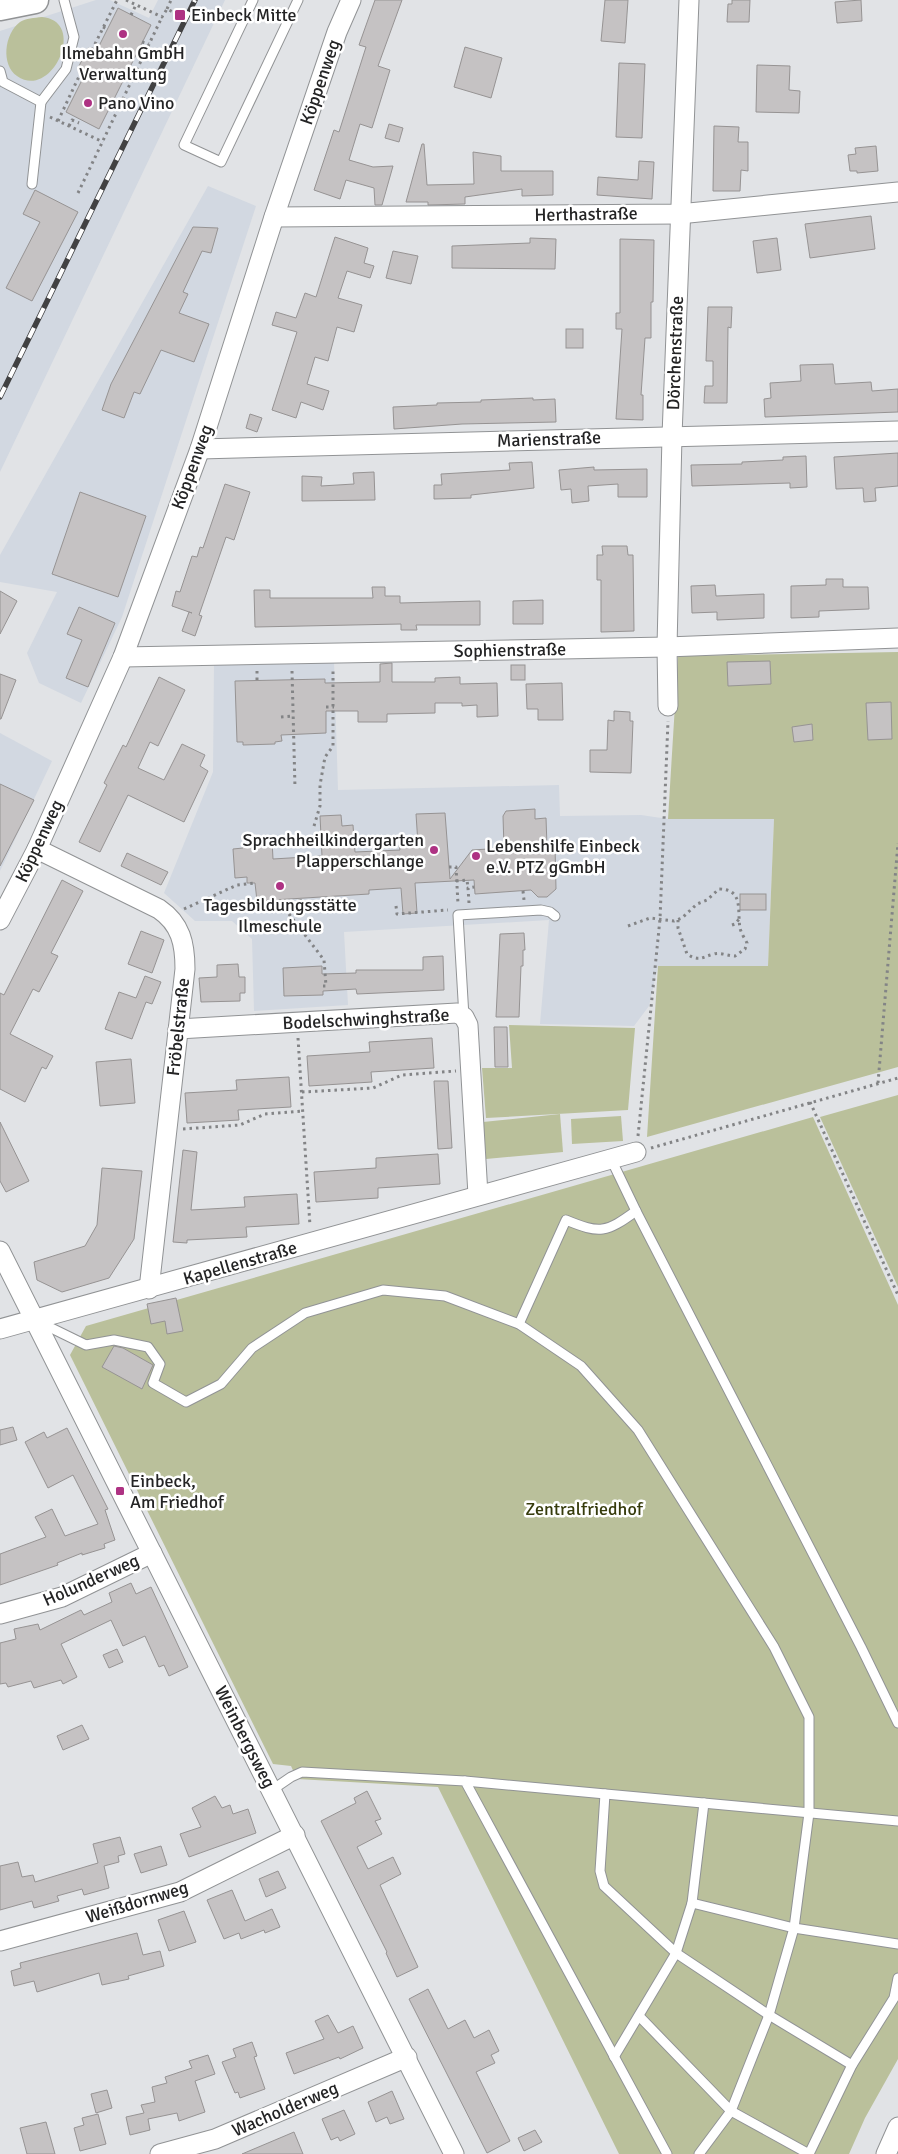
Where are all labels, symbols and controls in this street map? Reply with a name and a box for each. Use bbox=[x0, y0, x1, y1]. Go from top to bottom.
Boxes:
place label: Einbeck Mitte bbox=[191, 4, 297, 26]
marker: Einbeck Mitte bbox=[173, 8, 187, 22]
marker: Ilmebahn GmbH Verwaltung bbox=[117, 28, 129, 40]
street label: Köppenweg bbox=[295, 36, 345, 128]
place label: Ilmebahn GmbH Verwaltung bbox=[61, 42, 185, 85]
place label: Pano Vino bbox=[98, 92, 174, 114]
marker: Pano Vino bbox=[82, 97, 94, 109]
street label: Herthastraße bbox=[534, 202, 638, 226]
street label: Dörchenstraße bbox=[662, 295, 688, 411]
street label: Köppenweg bbox=[166, 422, 218, 512]
street label: Marienstraße bbox=[496, 426, 602, 452]
street label: Sophienstraße bbox=[454, 638, 566, 662]
street label: Köppenweg bbox=[10, 796, 68, 886]
place label: Sprachheilkindergarten Plapperschlange bbox=[242, 829, 424, 872]
place label: Lebenshilfe Einbeck e.V. PTZ gGmbH bbox=[486, 835, 640, 878]
marker: Sprachheilkindergarten Plapperschlange bbox=[428, 844, 440, 856]
marker: Lebenshilfe Einbeck e.V. PTZ gGmbH bbox=[470, 850, 482, 862]
marker: Tagesbildungsstätte Ilmeschule bbox=[274, 880, 286, 892]
place label: Tagesbildungsstätte Ilmeschule bbox=[203, 894, 357, 937]
street label: Fröbelstraße bbox=[162, 977, 194, 1077]
street label: Bodelschwinghstraße bbox=[282, 1004, 450, 1034]
street label: Kapellenstraße bbox=[180, 1236, 300, 1290]
place label: Einbeck, Am Friedhof bbox=[130, 1470, 225, 1513]
marker: Einbeck, Am Friedhof bbox=[114, 1485, 126, 1497]
park label: Zentralfriedhof bbox=[525, 1498, 644, 1520]
street label: Holunderweg bbox=[39, 1549, 143, 1611]
street label: Weinbergsweg bbox=[210, 1682, 280, 1792]
street label: Weißdornweg bbox=[83, 1876, 191, 1928]
street label: Wacholderweg bbox=[229, 2077, 341, 2141]

